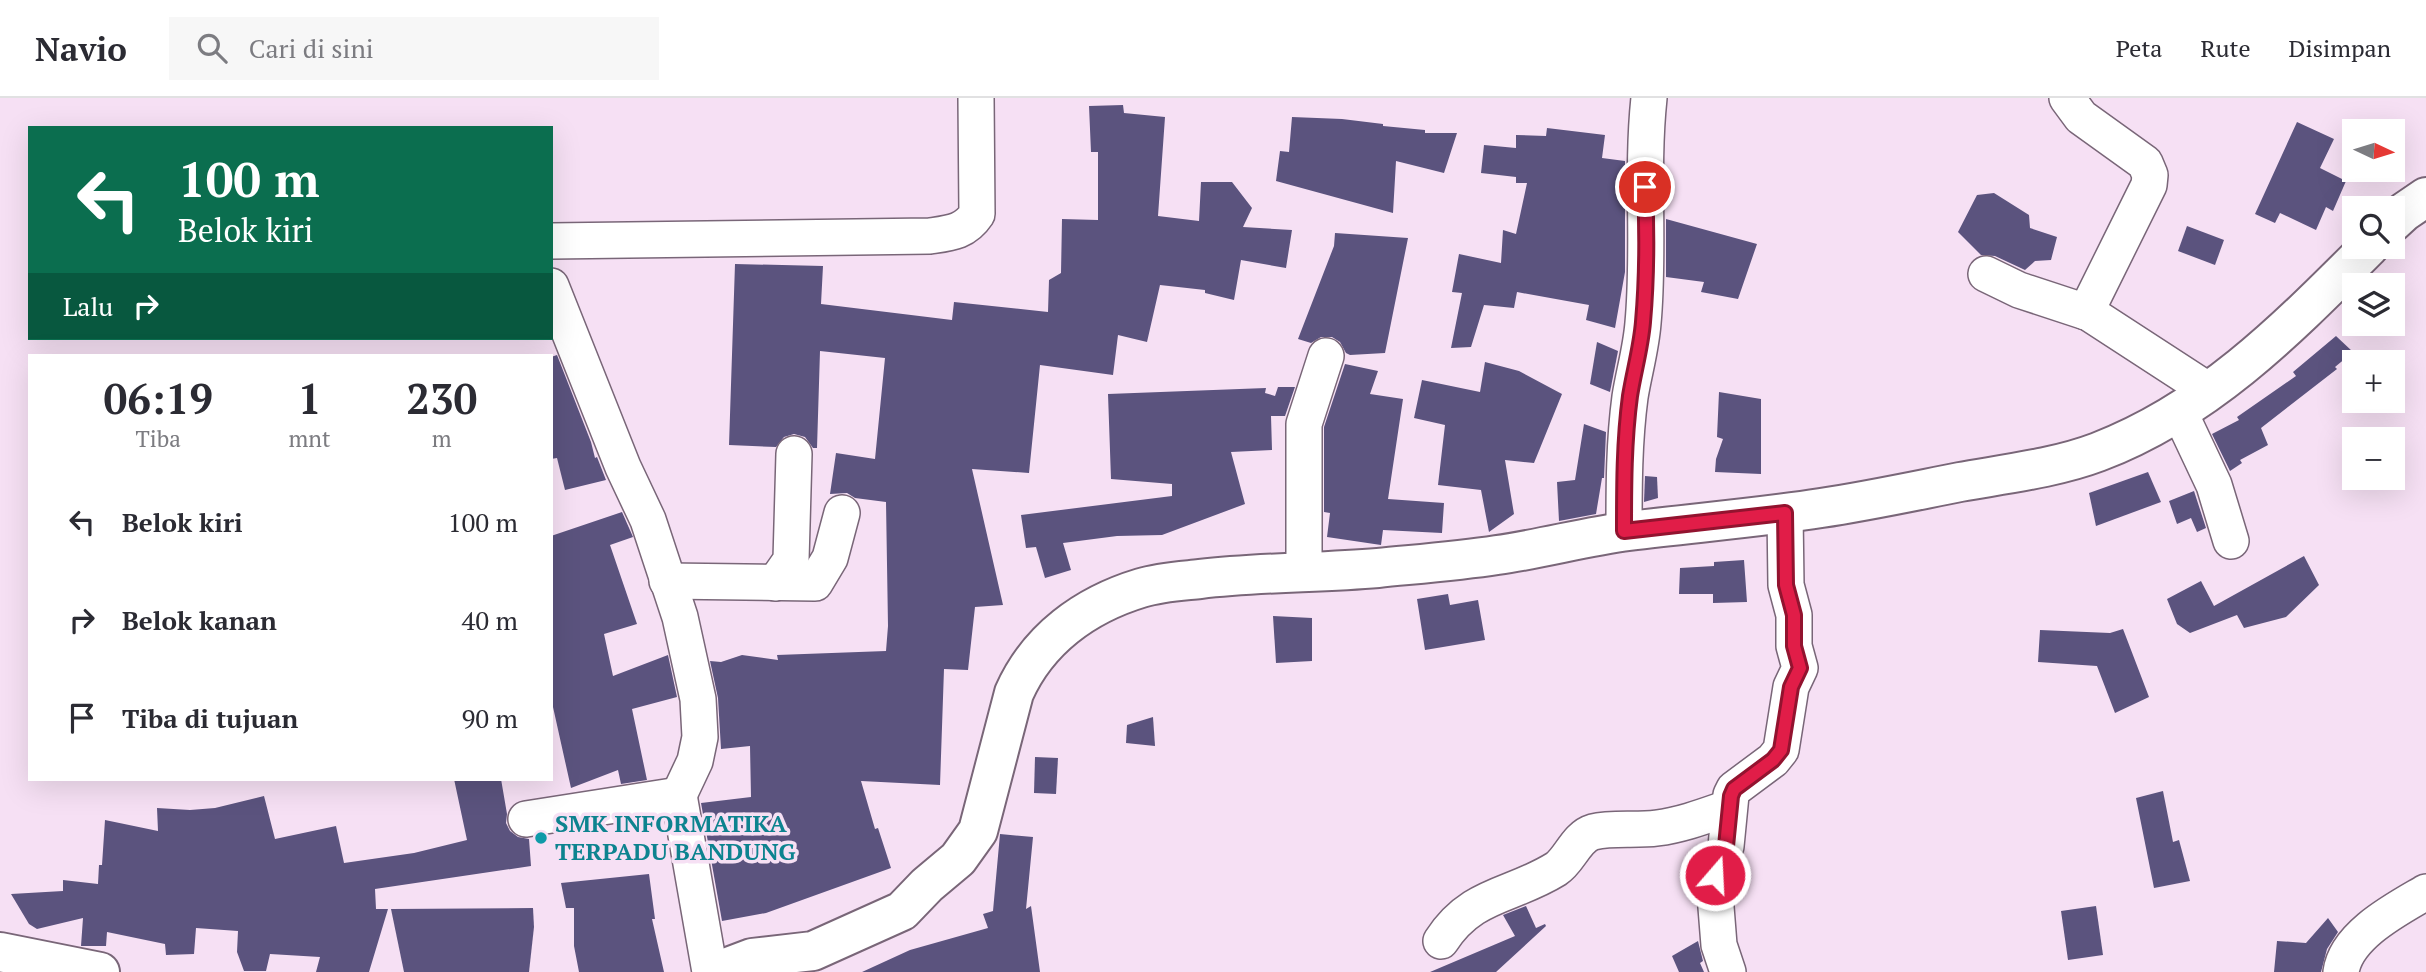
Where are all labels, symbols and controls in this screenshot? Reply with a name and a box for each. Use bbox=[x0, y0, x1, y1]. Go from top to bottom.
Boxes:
search box bbox=[169, 17, 659, 80]
text: Navio bbox=[35, 27, 127, 70]
icon: search bbox=[193, 29, 231, 67]
text: Cari di sini bbox=[249, 31, 374, 65]
text: Peta bbox=[2116, 32, 2162, 64]
text: Rute bbox=[2200, 32, 2250, 64]
text: Disimpan bbox=[2288, 32, 2391, 64]
north arrow bbox=[2342, 119, 2404, 182]
map controls bbox=[2342, 119, 2405, 490]
text: 100 m bbox=[178, 146, 320, 211]
icon: left bbox=[63, 154, 154, 245]
pin bbox=[1615, 157, 1675, 217]
icon: arrive bbox=[1626, 168, 1664, 206]
button: search bbox=[2342, 196, 2405, 259]
text: Belok kiri bbox=[178, 209, 313, 251]
button: layers bbox=[2342, 273, 2405, 336]
icon: right bbox=[127, 287, 165, 325]
text: Lalu bbox=[63, 289, 113, 323]
button: + bbox=[2342, 350, 2405, 413]
text: 06:19 bbox=[104, 370, 213, 426]
text: 1 bbox=[298, 370, 321, 426]
text: 230 bbox=[406, 370, 477, 426]
text: Tiba bbox=[136, 423, 181, 454]
text: mnt bbox=[289, 423, 331, 454]
text: m bbox=[432, 423, 452, 454]
button: − bbox=[2342, 427, 2405, 490]
icon: left bbox=[63, 503, 101, 541]
text: Belok kiri bbox=[122, 505, 243, 539]
text: 100 m bbox=[448, 505, 518, 539]
icon: right bbox=[63, 601, 101, 639]
text: Belok kanan bbox=[122, 603, 277, 637]
text: 40 m bbox=[462, 603, 518, 637]
icon: arrive bbox=[63, 699, 101, 737]
text: Tiba di tujuan bbox=[122, 701, 298, 735]
text: 90 m bbox=[462, 701, 518, 735]
place label: SMK INFORMATIKA TERPADU BANDUNG bbox=[555, 807, 796, 867]
marker: SMK INFORMATIKA TERPADU BANDUNG bbox=[533, 830, 549, 846]
position arrow bbox=[1678, 838, 1752, 912]

